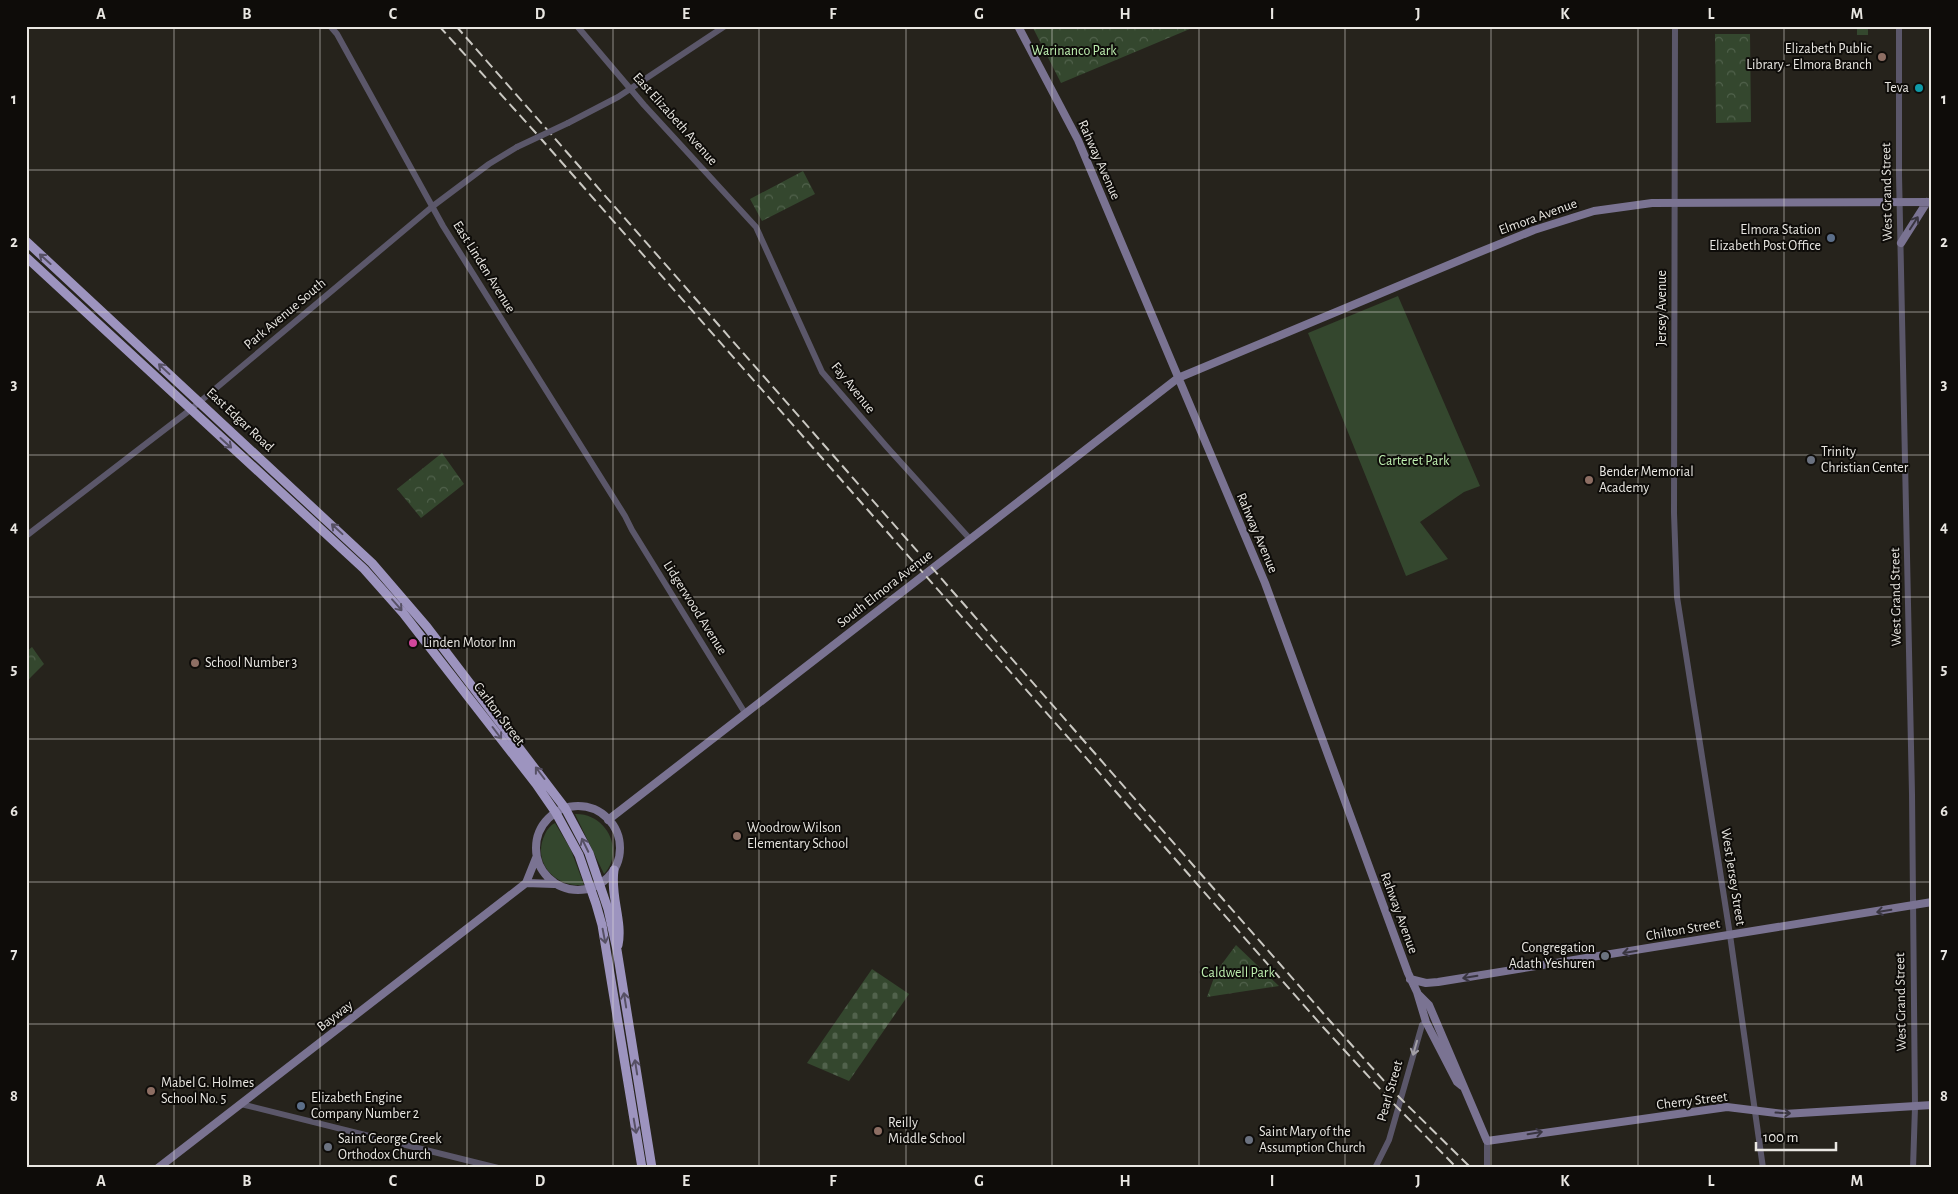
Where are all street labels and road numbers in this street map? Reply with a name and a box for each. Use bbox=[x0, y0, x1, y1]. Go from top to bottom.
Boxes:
street label: East Elizabeth Avenue bbox=[630, 70, 720, 168]
street label: Rahway Avenue bbox=[1075, 118, 1123, 202]
street label: West Grand Street bbox=[1879, 142, 1895, 242]
street label: Elmora Avenue bbox=[1497, 196, 1579, 238]
street label: East Linden Avenue bbox=[450, 219, 518, 315]
street label: Jersey Avenue bbox=[1655, 270, 1669, 346]
street label: Park Avenue South bbox=[242, 276, 328, 352]
street label: Fay Avenue bbox=[828, 360, 878, 416]
street label: East Edgar Road bbox=[204, 385, 276, 455]
street label: Rahway Avenue bbox=[1234, 491, 1280, 575]
street label: West Grand Street bbox=[1888, 547, 1904, 647]
street label: South Elmora Avenue bbox=[835, 548, 935, 630]
street label: Lidgerwood Avenue bbox=[661, 559, 729, 657]
street label: Carlton Street bbox=[471, 680, 528, 749]
street label: West Jersey Street bbox=[1718, 827, 1748, 927]
street label: Rahway Avenue bbox=[1378, 870, 1420, 956]
street label: Chilton Street bbox=[1645, 917, 1722, 943]
street label: West Grand Street bbox=[1893, 952, 1909, 1052]
street label: Bayway bbox=[314, 998, 356, 1034]
street label: Pearl Street bbox=[1375, 1058, 1406, 1123]
street label: Cherry Street bbox=[1656, 1090, 1729, 1112]

